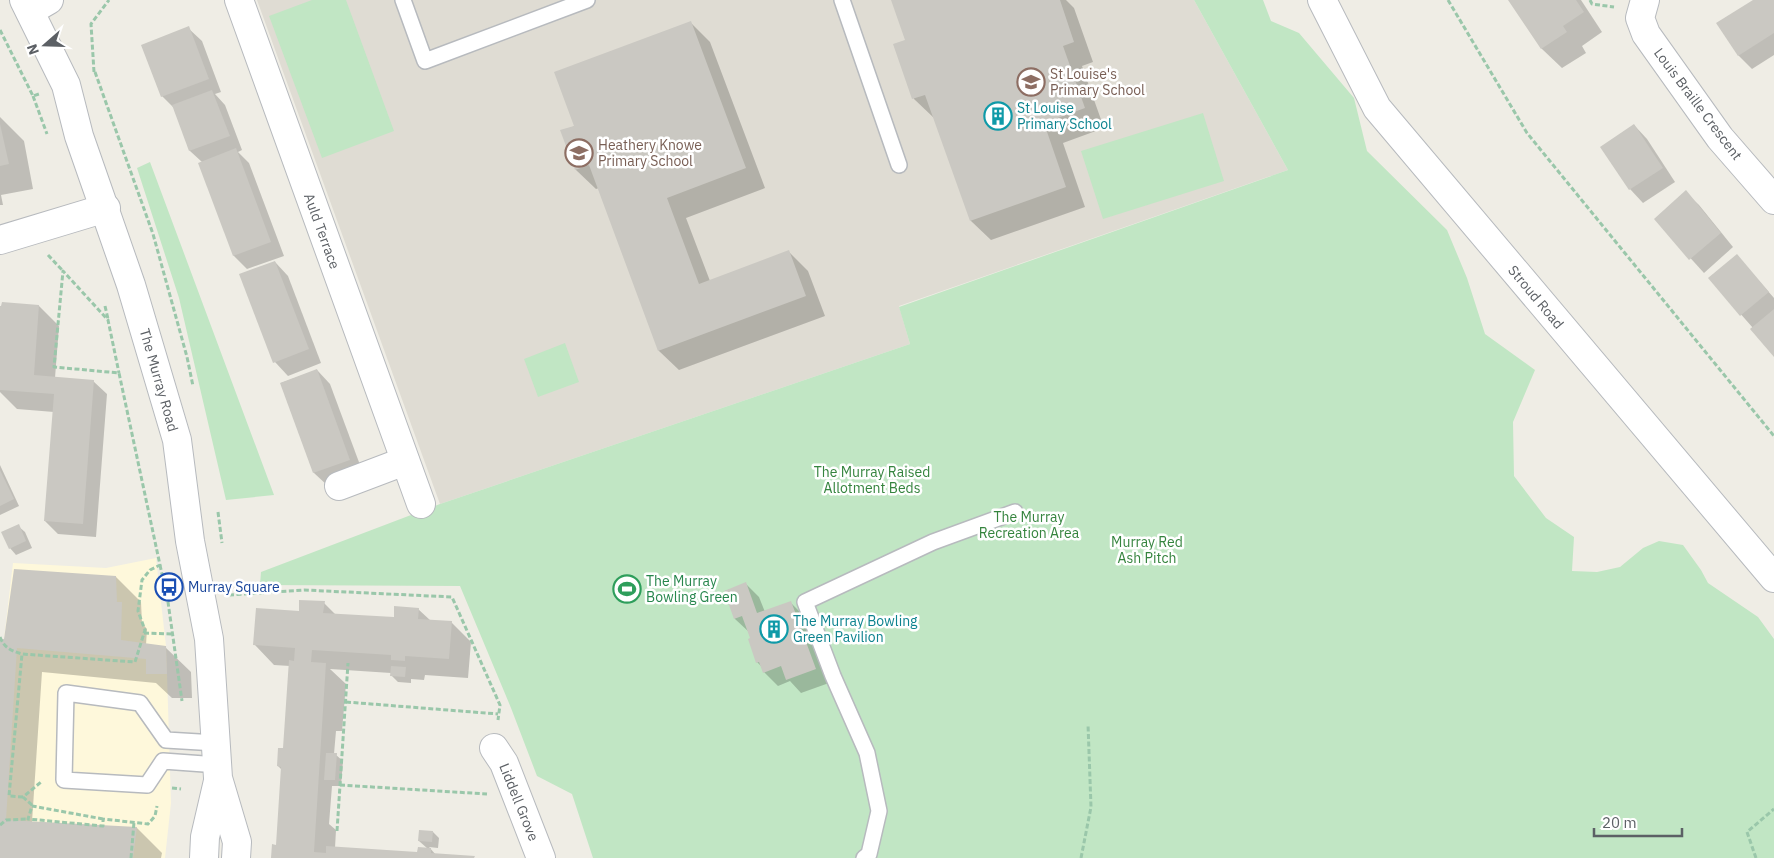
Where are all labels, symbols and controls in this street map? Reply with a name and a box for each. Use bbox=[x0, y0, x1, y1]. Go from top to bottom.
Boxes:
north arrow bbox=[20, 20, 70, 70]
text: N bbox=[23, 42, 43, 57]
street label: Louis Braille Crescent bbox=[1650, 44, 1746, 164]
place label: St Louise's Primary School bbox=[1050, 65, 1145, 99]
school or university icon: St Louise's Primary School bbox=[1016, 67, 1046, 97]
place label: St Louise Primary School bbox=[1017, 99, 1112, 133]
building icon: St Louise Primary School bbox=[983, 101, 1013, 131]
place label: Heathery Knowe Primary School bbox=[598, 136, 702, 170]
school or university icon: Heathery Knowe Primary School bbox=[564, 138, 594, 168]
street label: Auld Terrace bbox=[300, 191, 344, 272]
street label: Stroud Road bbox=[1504, 262, 1568, 332]
street label: The Murray Road bbox=[136, 326, 182, 434]
park label: The Murray Raised Allotment Beds bbox=[814, 463, 930, 497]
park label: The Murray Recreation Area bbox=[979, 508, 1080, 542]
park label: Murray Red Ash Pitch bbox=[1111, 533, 1183, 567]
bus stop icon: Murray Square bbox=[154, 572, 184, 602]
place label: The Murray Bowling Green bbox=[646, 572, 738, 606]
sports icon: The Murray Bowling Green bbox=[612, 574, 642, 604]
place label: Murray Square bbox=[188, 578, 280, 596]
place label: The Murray Bowling Green Pavilion bbox=[793, 612, 918, 646]
building icon: The Murray Bowling Green Pavilion bbox=[759, 614, 789, 644]
street label: Liddell Grove bbox=[495, 760, 543, 844]
scale bar bbox=[1594, 806, 1682, 838]
text: 20 m bbox=[1602, 813, 1637, 832]

